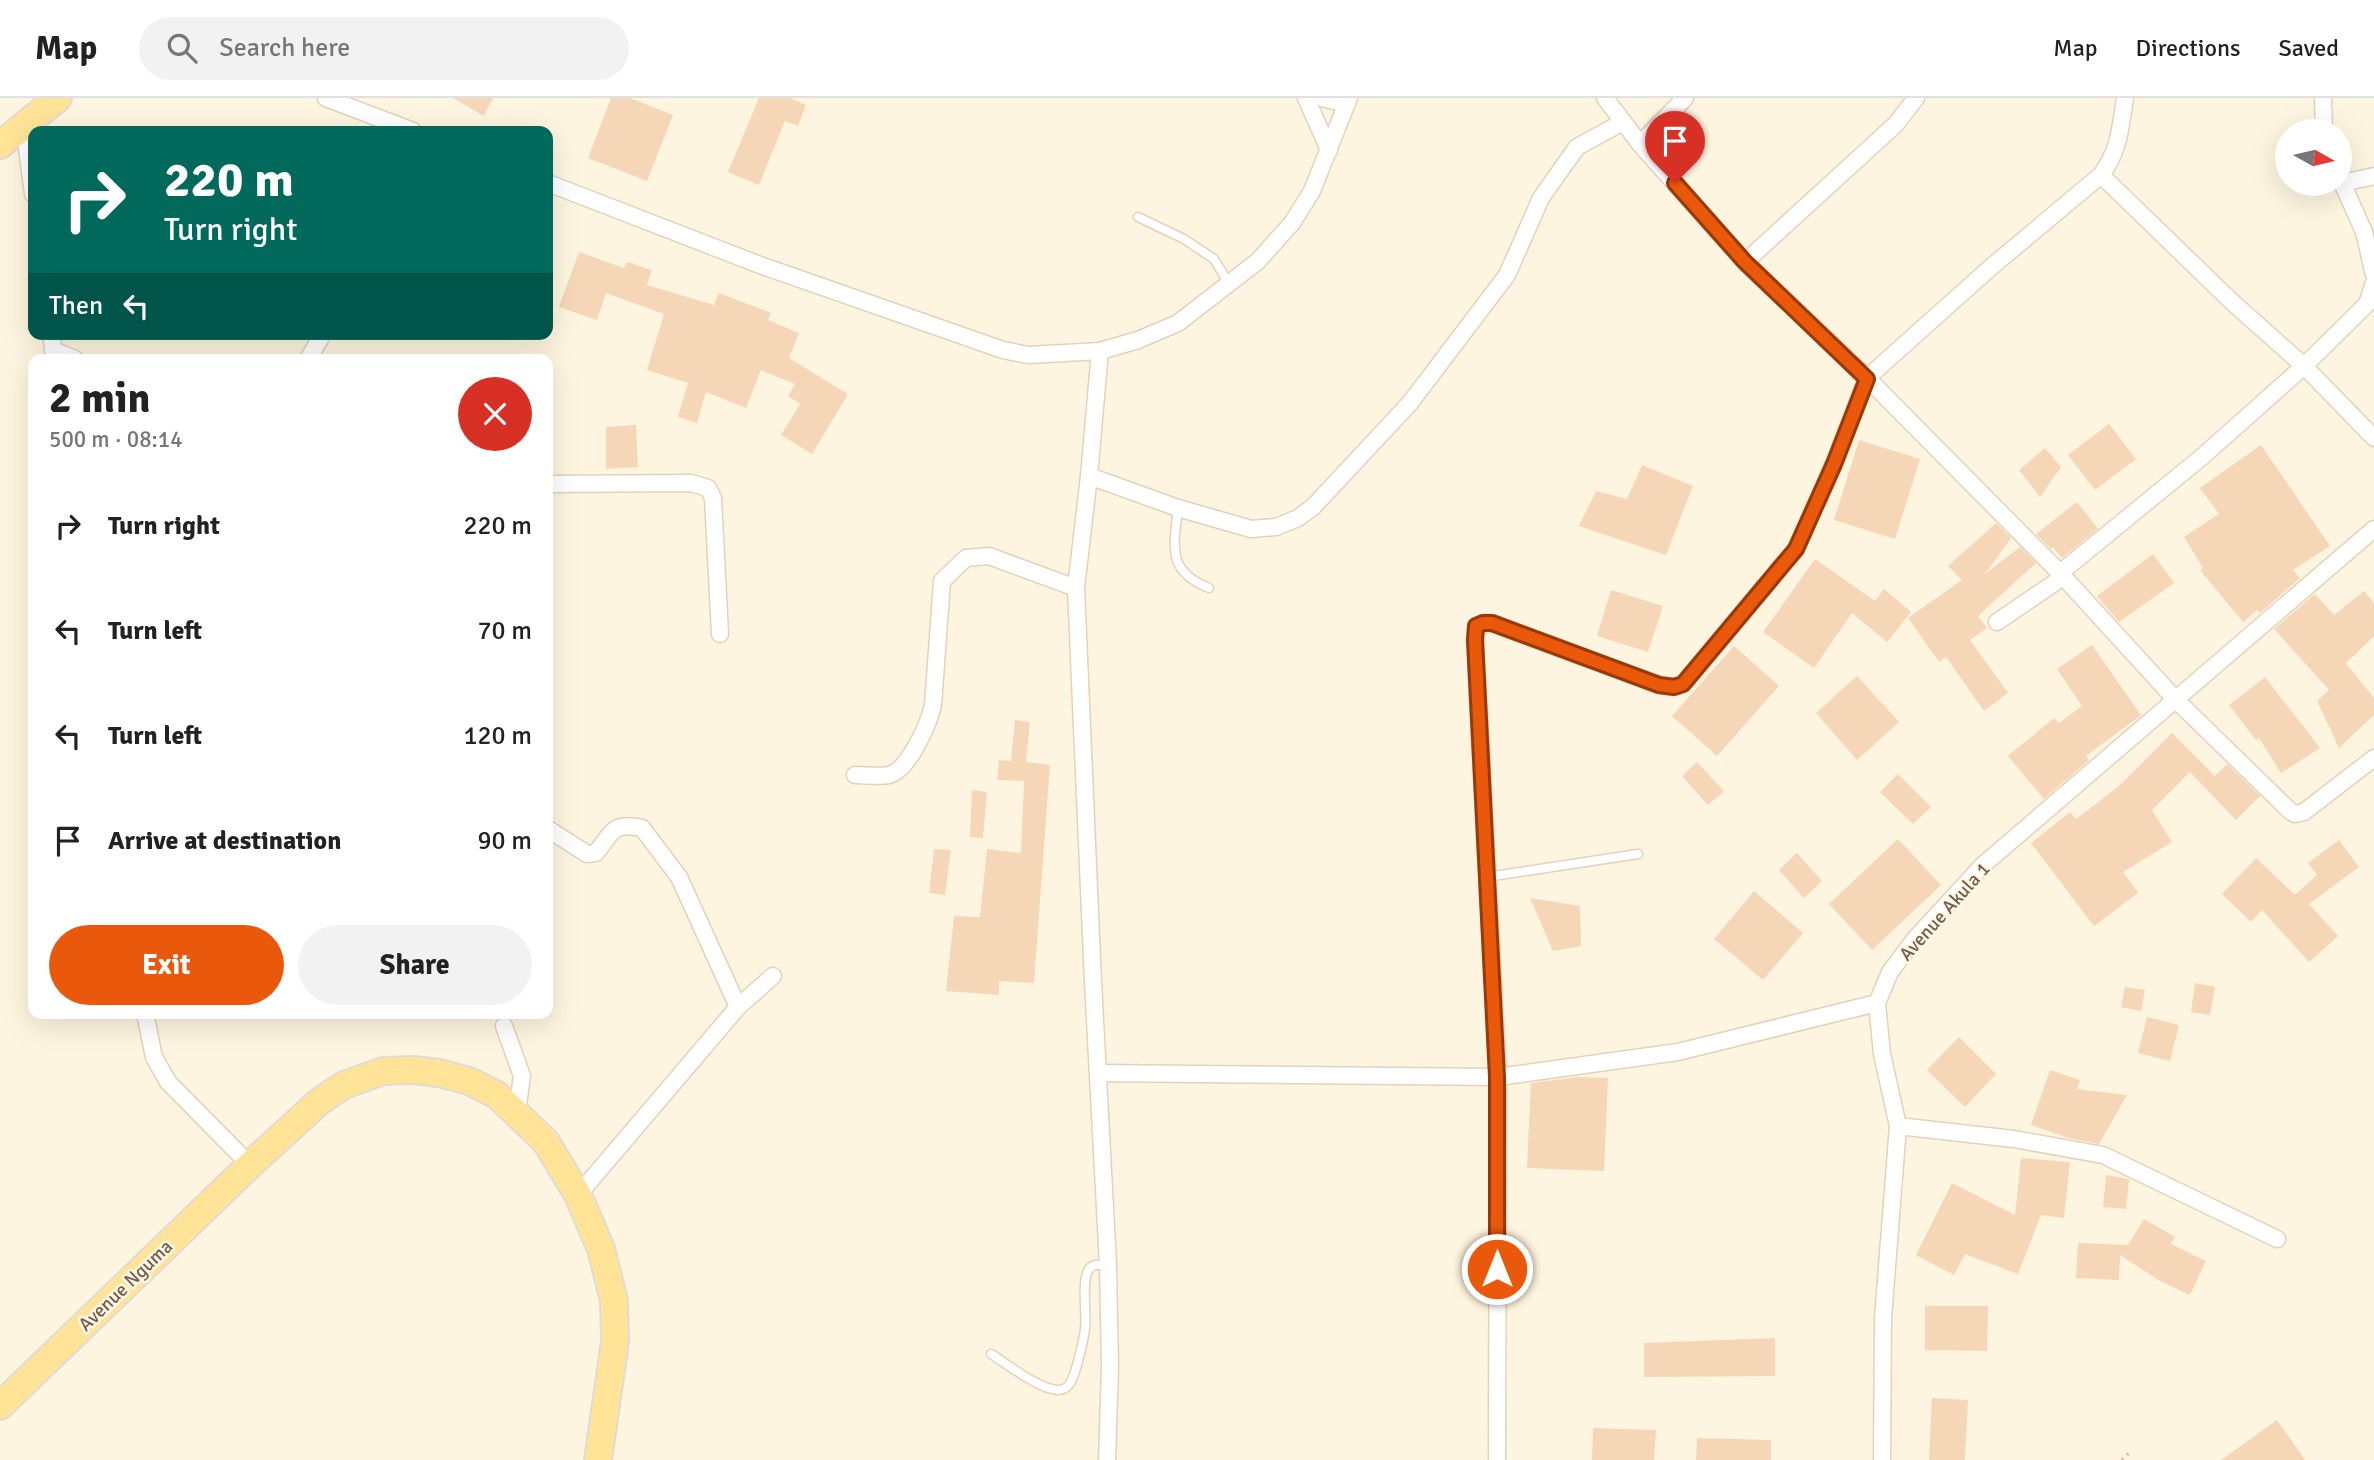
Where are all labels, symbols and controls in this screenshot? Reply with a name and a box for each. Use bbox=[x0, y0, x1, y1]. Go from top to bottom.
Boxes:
search box bbox=[139, 17, 629, 80]
text: Map bbox=[35, 28, 97, 69]
icon: search bbox=[163, 29, 201, 67]
text: Search here bbox=[219, 32, 350, 64]
text: Map bbox=[2053, 33, 2098, 63]
text: Directions bbox=[2136, 33, 2241, 63]
text: Saved bbox=[2279, 33, 2339, 63]
pin bbox=[1645, 111, 1705, 183]
north arrow bbox=[2275, 119, 2352, 196]
map controls bbox=[2275, 119, 2352, 196]
icon: arrive bbox=[1656, 122, 1694, 160]
text: 220 m bbox=[164, 150, 294, 210]
icon: right bbox=[49, 154, 140, 245]
text: Turn right bbox=[164, 210, 297, 249]
icon: left bbox=[117, 287, 155, 325]
text: Then bbox=[49, 290, 103, 322]
text: 2 min bbox=[49, 373, 150, 424]
button: close bbox=[458, 377, 532, 451]
text: 500 m · 08:14 bbox=[49, 425, 183, 454]
icon: right bbox=[49, 507, 87, 545]
text: Turn right bbox=[108, 510, 220, 542]
text: 220 m bbox=[463, 510, 532, 542]
icon: left bbox=[49, 612, 87, 650]
text: Turn left bbox=[108, 615, 202, 647]
text: 70 m bbox=[477, 615, 532, 647]
icon: left bbox=[49, 717, 87, 755]
text: Turn left bbox=[108, 720, 202, 752]
text: 120 m bbox=[463, 720, 532, 752]
icon: arrive bbox=[49, 822, 87, 860]
text: Arrive at destination bbox=[108, 825, 341, 857]
text: 90 m bbox=[477, 825, 532, 857]
street label: Avenue Akula 1 bbox=[1894, 857, 1995, 966]
button: Exit bbox=[49, 925, 284, 1005]
button: Share bbox=[298, 925, 532, 1005]
position arrow bbox=[1460, 1232, 1534, 1306]
street label: Avenue Nguma bbox=[74, 1235, 178, 1337]

